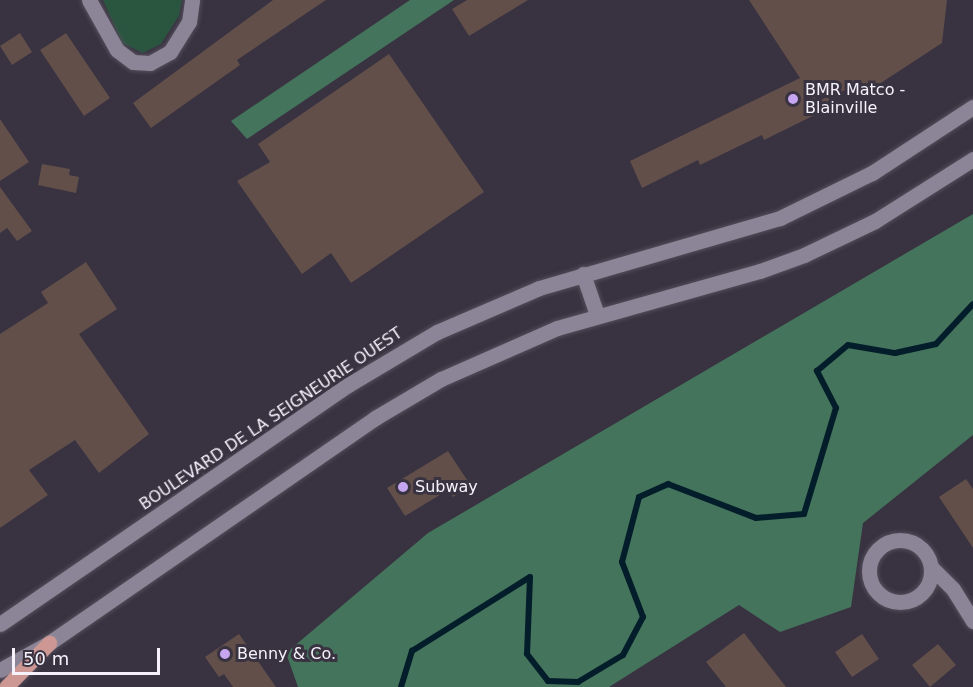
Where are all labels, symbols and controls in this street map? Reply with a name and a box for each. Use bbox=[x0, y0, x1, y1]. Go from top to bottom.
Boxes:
place label: BMR Matco - Blainville bbox=[805, 80, 905, 118]
marker: BMR Matco - Blainville bbox=[786, 92, 800, 106]
street label: BOULEVARD DE LA SEIGNEURIE OUEST bbox=[136, 324, 406, 514]
place label: Subway bbox=[415, 477, 478, 497]
marker: Subway bbox=[396, 480, 410, 494]
scale bar bbox=[15, 636, 164, 674]
place label: Benny & Co. bbox=[237, 644, 336, 664]
marker: Benny & Co. bbox=[218, 647, 232, 661]
text: 50 m bbox=[23, 648, 69, 669]

